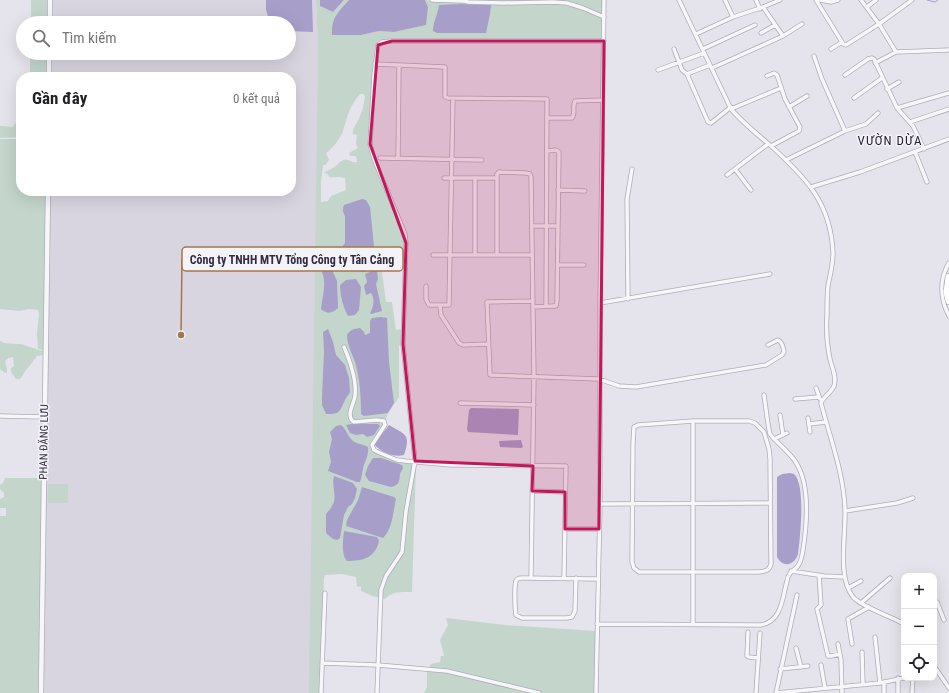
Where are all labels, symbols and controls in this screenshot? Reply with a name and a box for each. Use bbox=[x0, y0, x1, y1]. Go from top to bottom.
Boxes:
search box bbox=[16, 16, 296, 60]
icon: search bbox=[30, 27, 52, 49]
text: Tìm kiếm bbox=[62, 29, 117, 47]
text: Gần đây bbox=[32, 88, 87, 108]
text: 0 kết quả bbox=[233, 91, 280, 106]
district label: VƯỜN DỪA bbox=[858, 133, 922, 148]
callout: Công ty TNHH MTV Tổng Công ty Tân Cảng bbox=[182, 247, 403, 271]
text: Công ty TNHH MTV Tổng Công ty Tân Cảng bbox=[190, 253, 394, 267]
street label: PHAN ĐĂNG LƯU bbox=[37, 404, 51, 480]
map controls bbox=[901, 573, 937, 681]
button: + bbox=[901, 573, 937, 609]
button: − bbox=[901, 609, 937, 645]
button: locate bbox=[901, 645, 937, 681]

